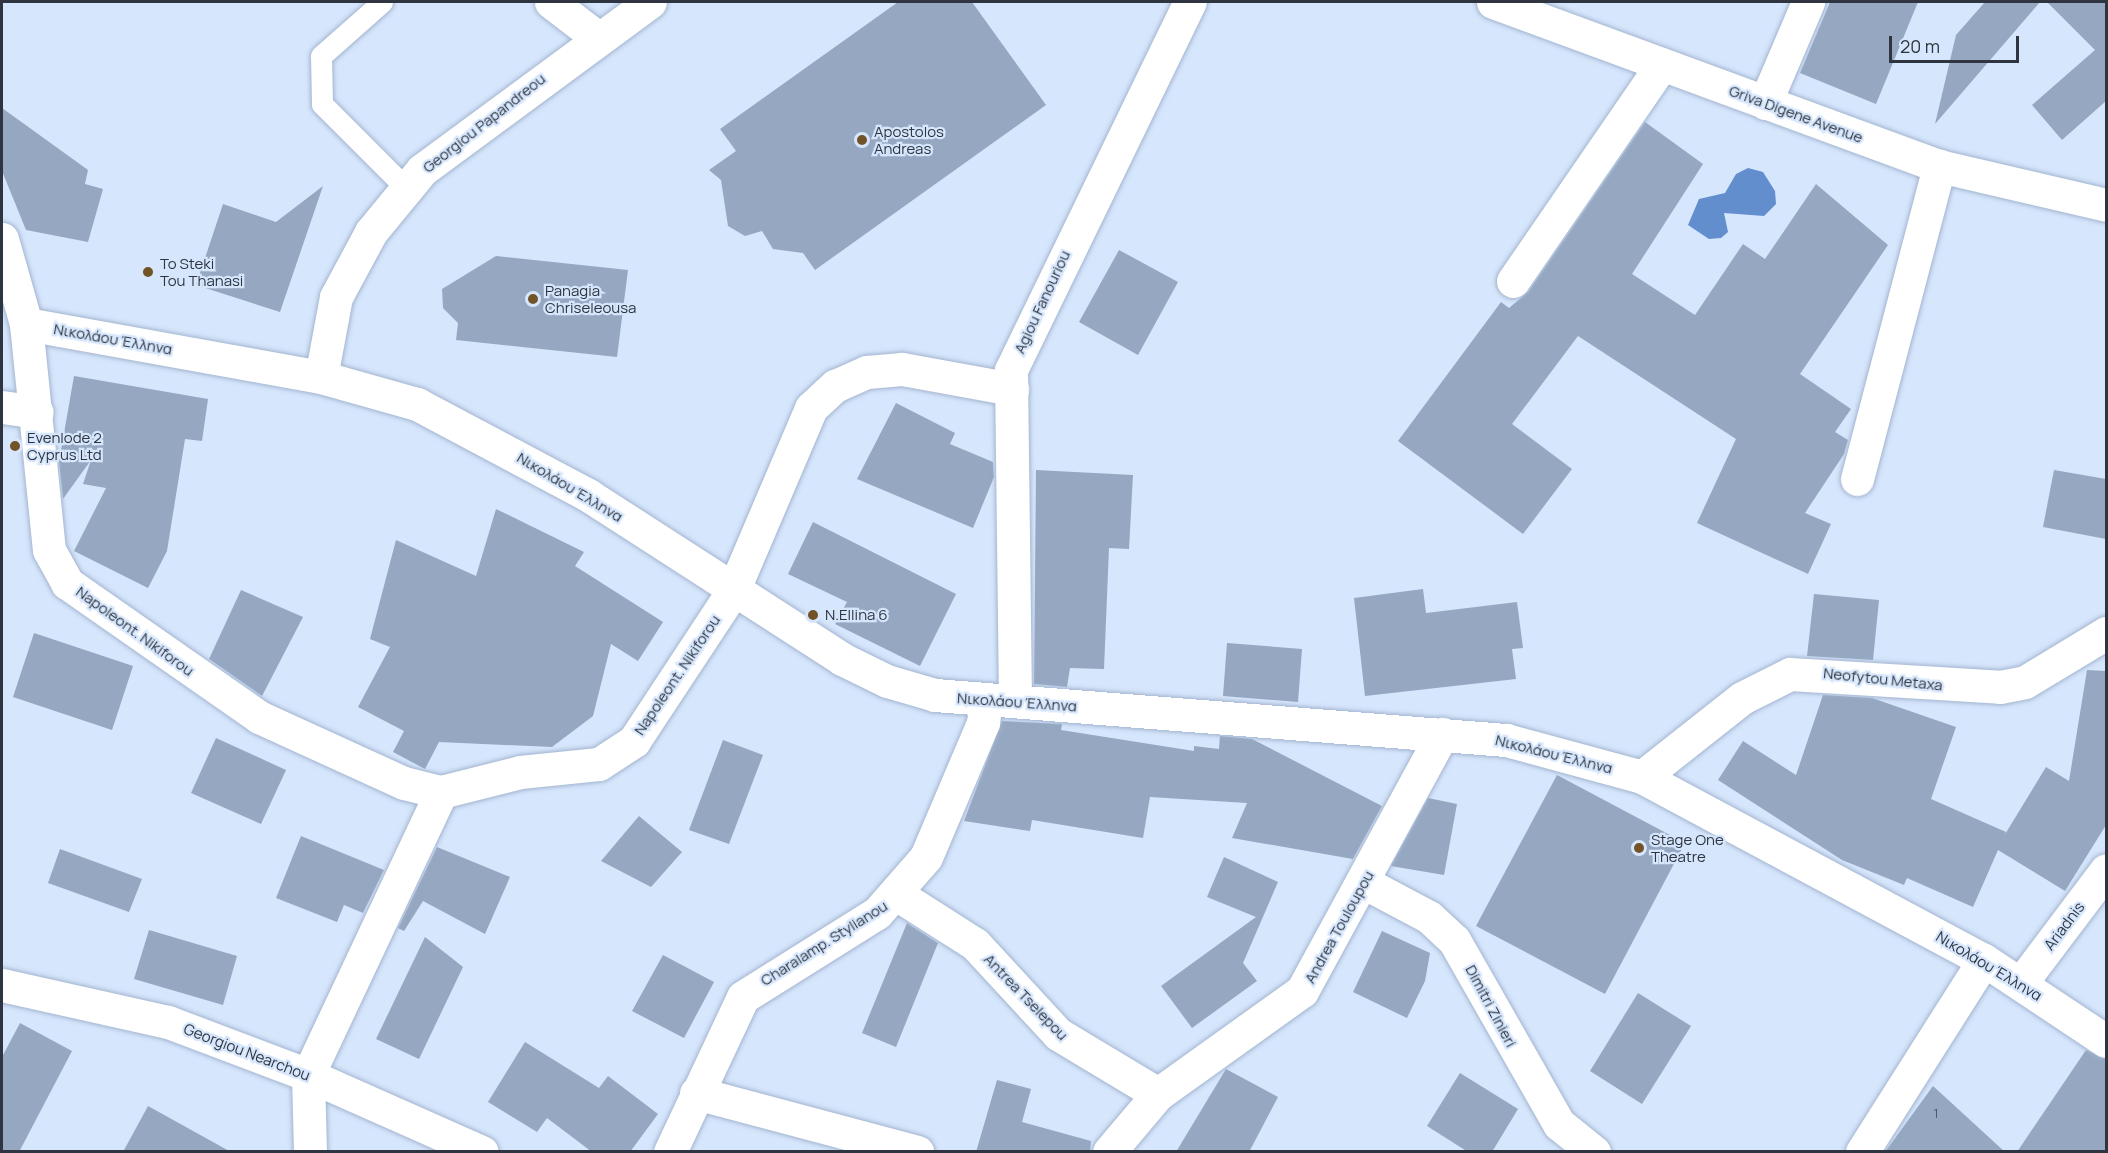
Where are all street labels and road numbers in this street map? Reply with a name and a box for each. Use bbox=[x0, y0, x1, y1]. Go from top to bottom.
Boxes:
street label: Georgiou Papandreou bbox=[419, 70, 549, 176]
street label: Griva Digene Avenue bbox=[1727, 81, 1865, 147]
street label: Agiou Fanouriou bbox=[1010, 248, 1074, 356]
street label: Νικολάου Έλληνα bbox=[52, 320, 174, 358]
street label: Νικολάου Έλληνα bbox=[514, 448, 626, 526]
street label: Napoleont. Nikiforou bbox=[73, 582, 197, 680]
street label: Napoleont. Nikiforou bbox=[630, 612, 724, 738]
street label: Neofytou Metaxa bbox=[1822, 664, 1944, 694]
street label: Νικολάου Έλληνα bbox=[956, 689, 1078, 715]
street label: Νικολάου Έλληνα bbox=[1494, 731, 1614, 777]
street label: Andrea Touloupou bbox=[1301, 868, 1377, 986]
street label: Charalamp. Stylianou bbox=[757, 897, 891, 989]
street label: Ariadnis bbox=[2040, 898, 2088, 954]
street label: Νικολάου Έλληνα bbox=[1933, 927, 2045, 1005]
street label: Antrea Tselepou bbox=[980, 950, 1072, 1044]
street label: Dimitri Zinieri bbox=[1462, 962, 1520, 1050]
street label: Georgiou Nearchou bbox=[181, 1020, 313, 1084]

